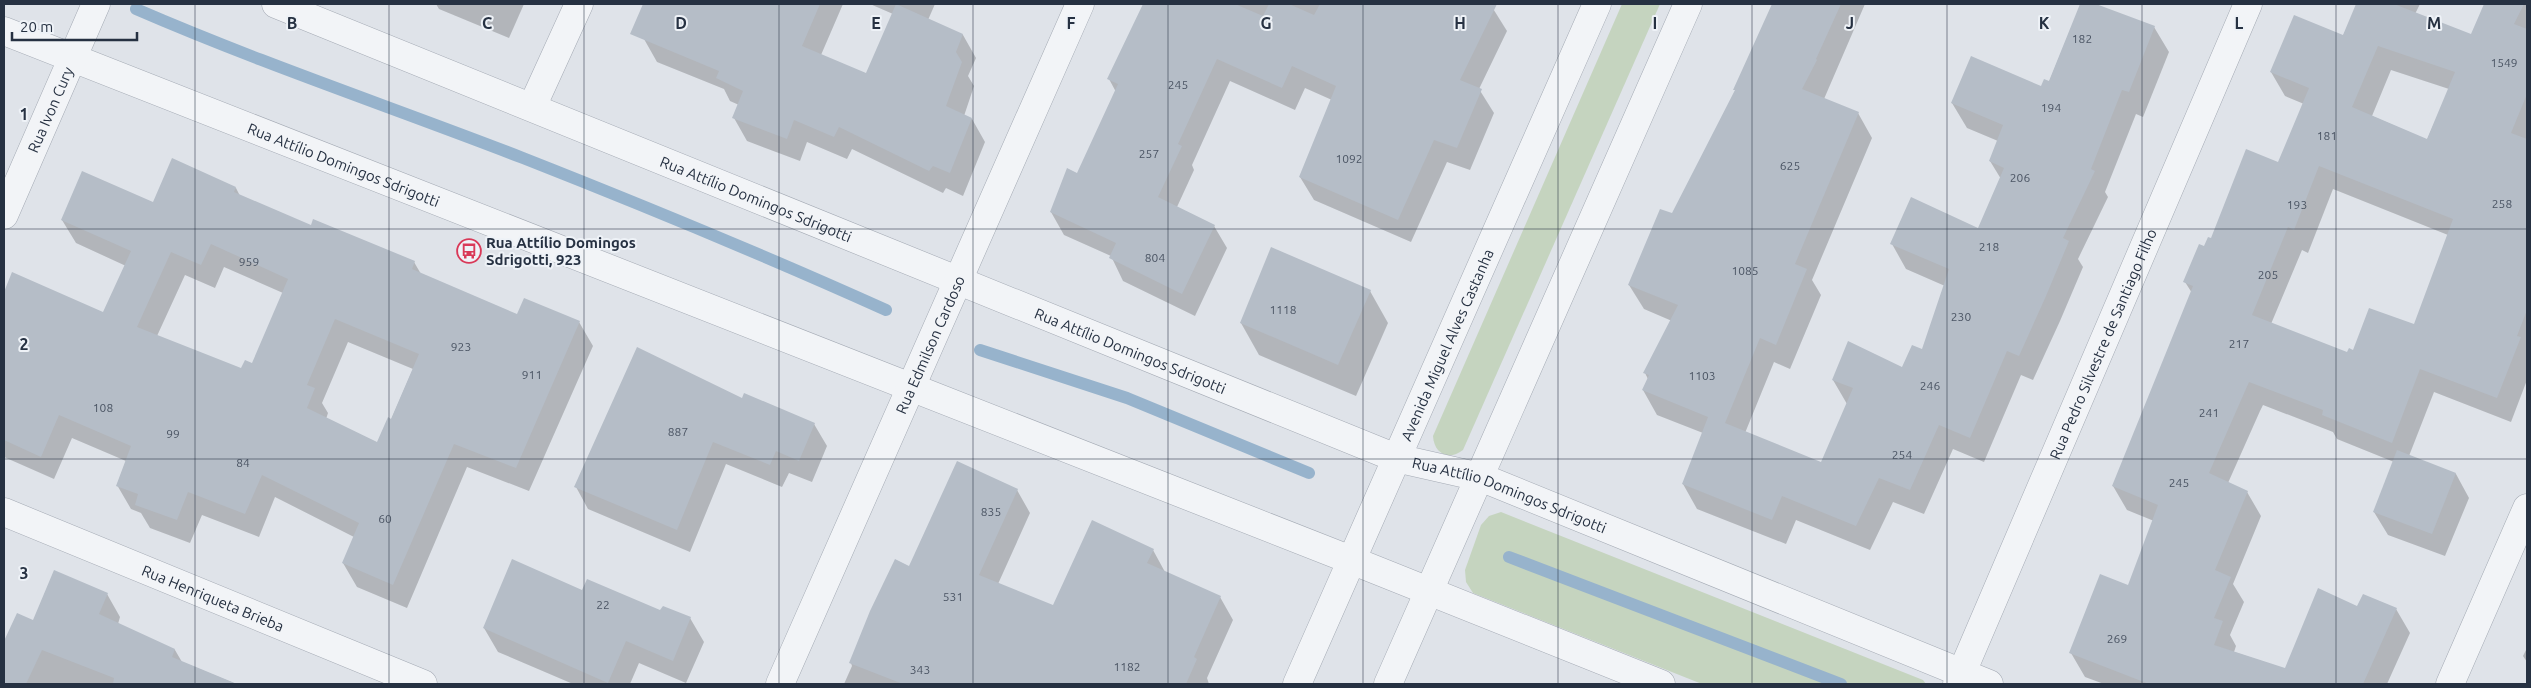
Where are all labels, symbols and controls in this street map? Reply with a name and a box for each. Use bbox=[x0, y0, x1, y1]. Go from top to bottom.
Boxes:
scale bar bbox=[12, 10, 138, 42]
text: B bbox=[287, 14, 297, 32]
text: C bbox=[482, 14, 492, 32]
text: D bbox=[675, 14, 687, 32]
text: E bbox=[871, 14, 881, 32]
text: F bbox=[1067, 14, 1076, 32]
text: G bbox=[1260, 14, 1272, 32]
text: H bbox=[1454, 14, 1466, 32]
text: I bbox=[1653, 14, 1657, 32]
text: J bbox=[1846, 14, 1854, 32]
text: K bbox=[2039, 14, 2050, 32]
text: L bbox=[2235, 14, 2244, 32]
text: M bbox=[2427, 14, 2441, 32]
text: 20 m bbox=[20, 18, 53, 35]
house number: 182 bbox=[2072, 32, 2092, 45]
house number: 1549 bbox=[2490, 56, 2518, 69]
street label: Rua Ivon Cury bbox=[24, 64, 76, 155]
house number: 245 bbox=[1168, 78, 1188, 91]
house number: 194 bbox=[2041, 101, 2061, 114]
text: 1 bbox=[19, 105, 29, 123]
street label: Rua Attílio Domingos Sdrigotti bbox=[245, 119, 442, 210]
house number: 181 bbox=[2317, 129, 2337, 142]
house number: 257 bbox=[1139, 147, 1159, 160]
street label: Rua Attílio Domingos Sdrigotti bbox=[658, 152, 854, 245]
house number: 1092 bbox=[1335, 152, 1363, 165]
house number: 625 bbox=[1780, 159, 1800, 172]
house number: 206 bbox=[2010, 171, 2030, 184]
house number: 258 bbox=[2492, 197, 2512, 210]
house number: 193 bbox=[2287, 198, 2307, 211]
street label: Rua Pedro Silvestre de Santiago Filho bbox=[2046, 226, 2159, 462]
place label: Rua Attílio Domingos Sdrigotti, 923 bbox=[486, 234, 636, 268]
bus stop icon: Rua Attílio Domingos Sdrigotti, 923 bbox=[456, 238, 482, 264]
house number: 218 bbox=[1979, 240, 1999, 253]
street label: Avenida Miguel Alves Castanha bbox=[1397, 246, 1497, 443]
house number: 804 bbox=[1145, 251, 1165, 264]
house number: 959 bbox=[239, 255, 259, 268]
house number: 1085 bbox=[1731, 264, 1759, 277]
house number: 205 bbox=[2258, 268, 2278, 281]
street label: Rua Edmilson Cardoso bbox=[892, 273, 968, 416]
house number: 1118 bbox=[1269, 303, 1297, 316]
street label: Rua Attílio Domingos Sdrigotti bbox=[1032, 304, 1229, 397]
house number: 230 bbox=[1951, 310, 1971, 323]
text: 2 bbox=[19, 335, 29, 353]
house number: 217 bbox=[2229, 337, 2249, 350]
house number: 923 bbox=[451, 340, 471, 353]
house number: 911 bbox=[522, 368, 542, 381]
house number: 1103 bbox=[1688, 369, 1716, 382]
house number: 246 bbox=[1920, 379, 1940, 392]
house number: 108 bbox=[93, 401, 113, 414]
house number: 241 bbox=[2199, 406, 2219, 419]
house number: 887 bbox=[668, 425, 688, 438]
house number: 99 bbox=[166, 427, 180, 440]
house number: 254 bbox=[1892, 448, 1912, 461]
street label: Rua Attílio Domingos Sdrigotti bbox=[1411, 453, 1609, 536]
house number: 84 bbox=[236, 456, 250, 469]
house number: 245 bbox=[2169, 476, 2189, 489]
house number: 835 bbox=[981, 505, 1001, 518]
house number: 60 bbox=[378, 512, 392, 525]
street label: Rua Henriqueta Brieba bbox=[139, 561, 287, 635]
text: 3 bbox=[19, 564, 29, 582]
house number: 531 bbox=[943, 590, 963, 603]
house number: 22 bbox=[596, 598, 610, 611]
house number: 269 bbox=[2107, 632, 2127, 645]
house number: 1182 bbox=[1113, 660, 1141, 673]
house number: 343 bbox=[910, 663, 930, 676]

